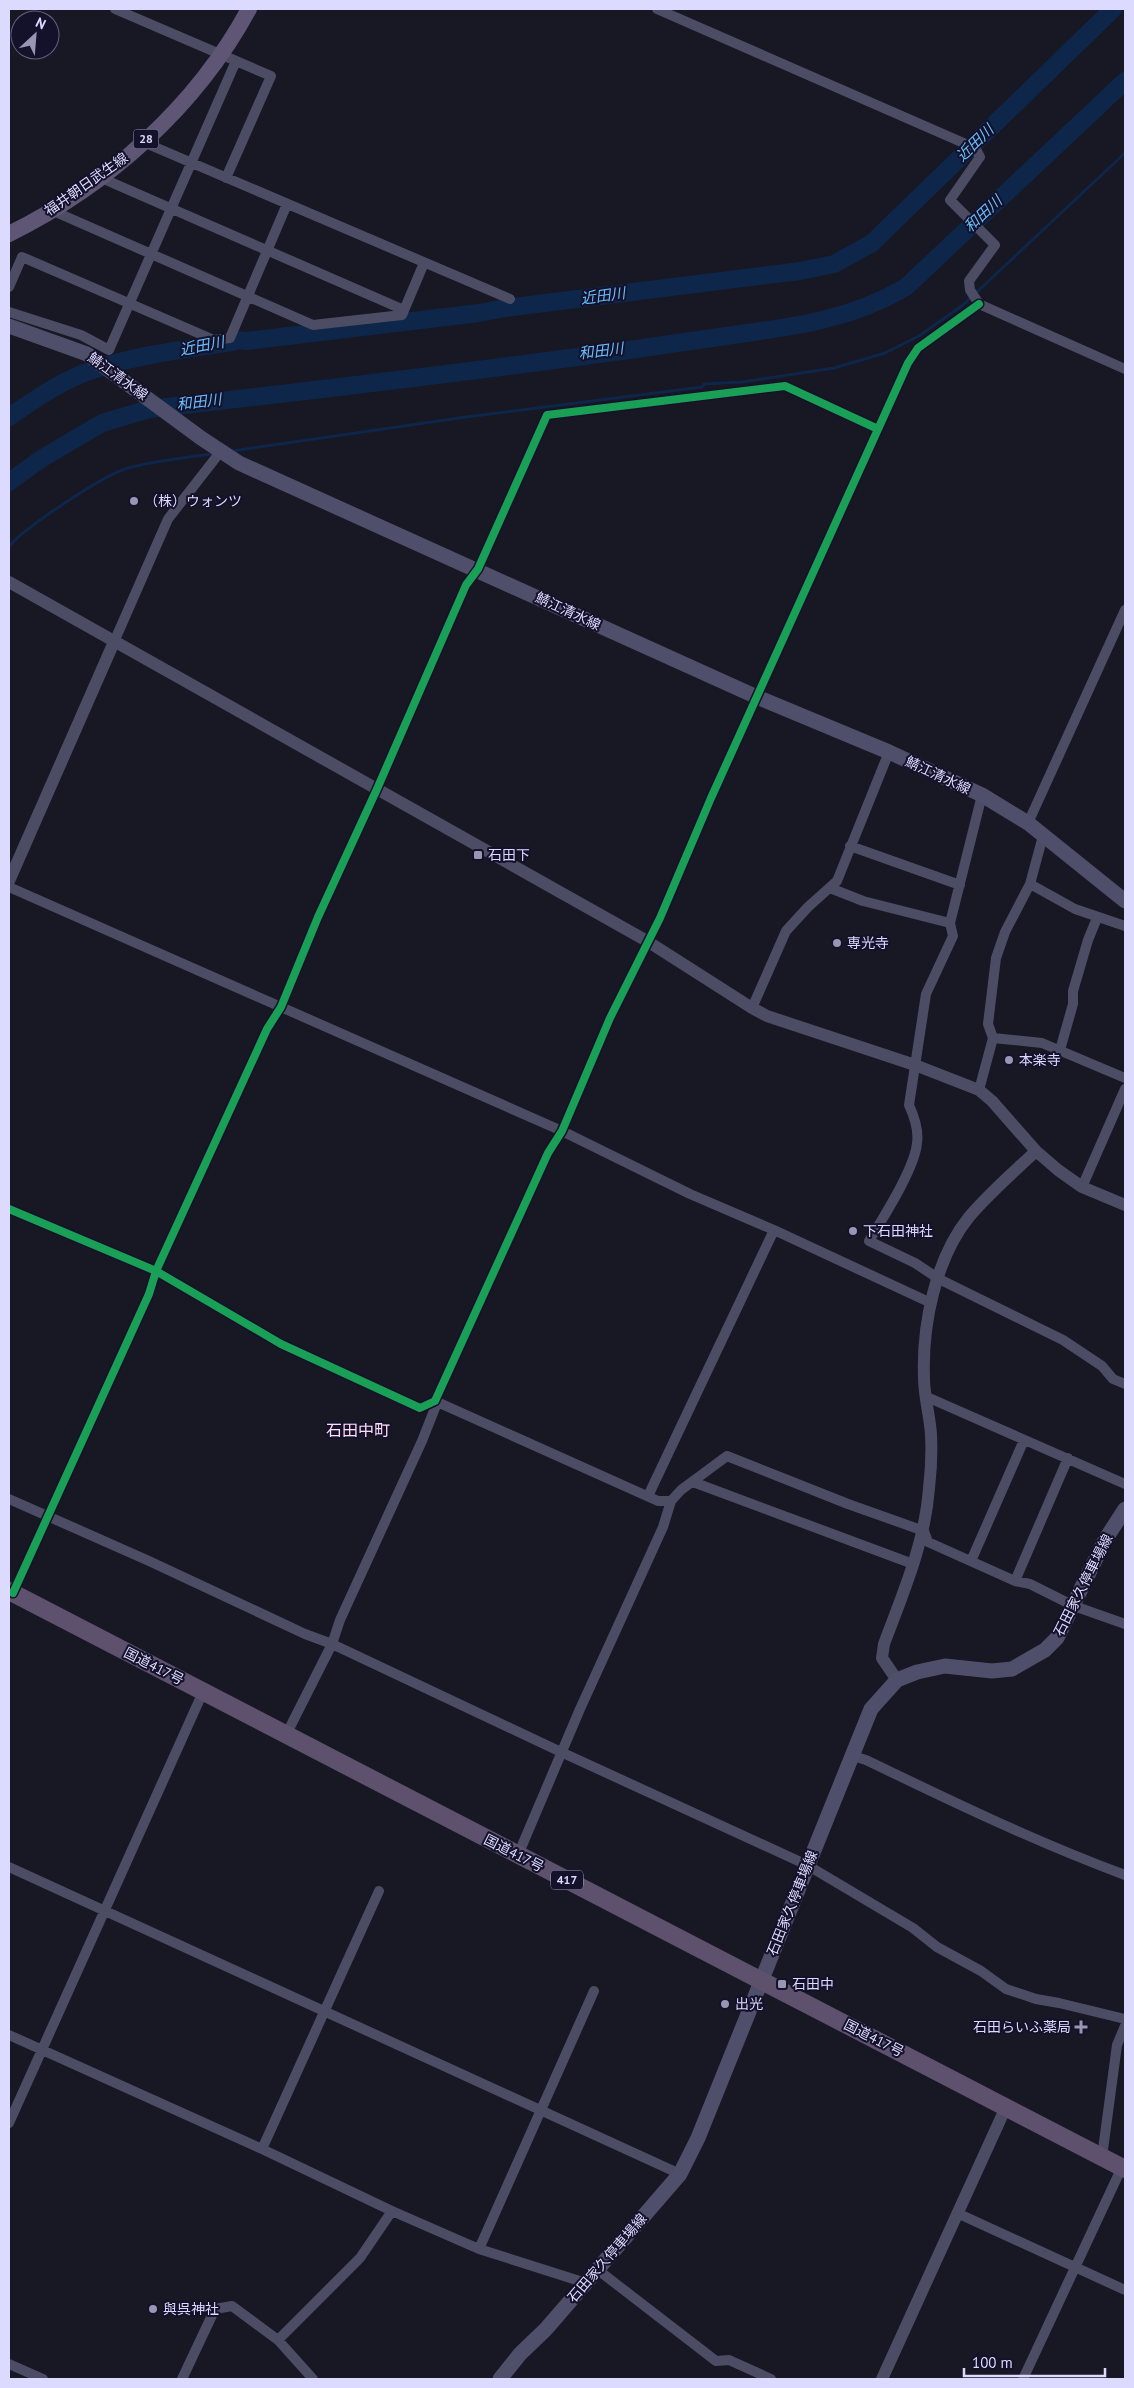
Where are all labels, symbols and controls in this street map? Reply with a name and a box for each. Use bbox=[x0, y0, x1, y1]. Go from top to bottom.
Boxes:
north arrow bbox=[10, 10, 60, 60]
text: N bbox=[33, 13, 49, 33]
water label: 近田川 bbox=[952, 119, 999, 165]
road number: 28 bbox=[134, 130, 158, 148]
street label: 福井朝日武生線 bbox=[41, 149, 131, 219]
water label: 和田川 bbox=[960, 190, 1007, 236]
water label: 近田川 bbox=[579, 283, 629, 308]
water label: 近田川 bbox=[178, 332, 228, 359]
water label: 和田川 bbox=[577, 338, 626, 363]
street label: 鯖江清水線 bbox=[84, 348, 152, 404]
water label: 和田川 bbox=[175, 389, 224, 414]
place label: （株）ウォンツ bbox=[144, 492, 242, 510]
marker: （株）ウォンツ bbox=[128, 495, 140, 507]
street label: 鯖江清水線 bbox=[532, 588, 604, 634]
street label: 鯖江清水線 bbox=[902, 752, 974, 798]
place label: 石田下 bbox=[488, 846, 530, 864]
marker: 石田下 bbox=[472, 849, 484, 861]
place label: 専光寺 bbox=[847, 934, 889, 952]
marker: 専光寺 bbox=[831, 937, 843, 949]
place label: 本楽寺 bbox=[1019, 1051, 1061, 1069]
marker: 本楽寺 bbox=[1003, 1054, 1015, 1066]
place label: 下石田神社 bbox=[863, 1222, 933, 1240]
marker: 下石田神社 bbox=[847, 1225, 859, 1237]
district label: 石田中町 bbox=[326, 1420, 390, 1440]
street label: 石田家久停車場線 bbox=[1050, 1531, 1116, 1639]
street label: 国道417号 bbox=[121, 1643, 187, 1689]
street label: 国道417号 bbox=[481, 1830, 547, 1876]
street label: 石田家久停車場線 bbox=[763, 1848, 821, 1958]
road number: 417 bbox=[551, 1870, 583, 1890]
place label: 石田中 bbox=[792, 1975, 834, 1993]
marker: 石田中 bbox=[776, 1978, 788, 1990]
place label: 出光 bbox=[735, 1995, 763, 2013]
marker: 出光 bbox=[719, 1998, 731, 2010]
street label: 国道417号 bbox=[841, 2015, 907, 2061]
place label: 石田らいふ薬局 bbox=[973, 2018, 1071, 2036]
marker: 石田らいふ薬局 bbox=[1075, 2021, 1087, 2033]
street label: 石田家久停車場線 bbox=[563, 2210, 651, 2306]
place label: 與呉神社 bbox=[163, 2300, 219, 2318]
marker: 與呉神社 bbox=[147, 2303, 159, 2315]
scale bar bbox=[964, 2346, 1105, 2378]
text: 100 m bbox=[972, 2353, 1013, 2372]

